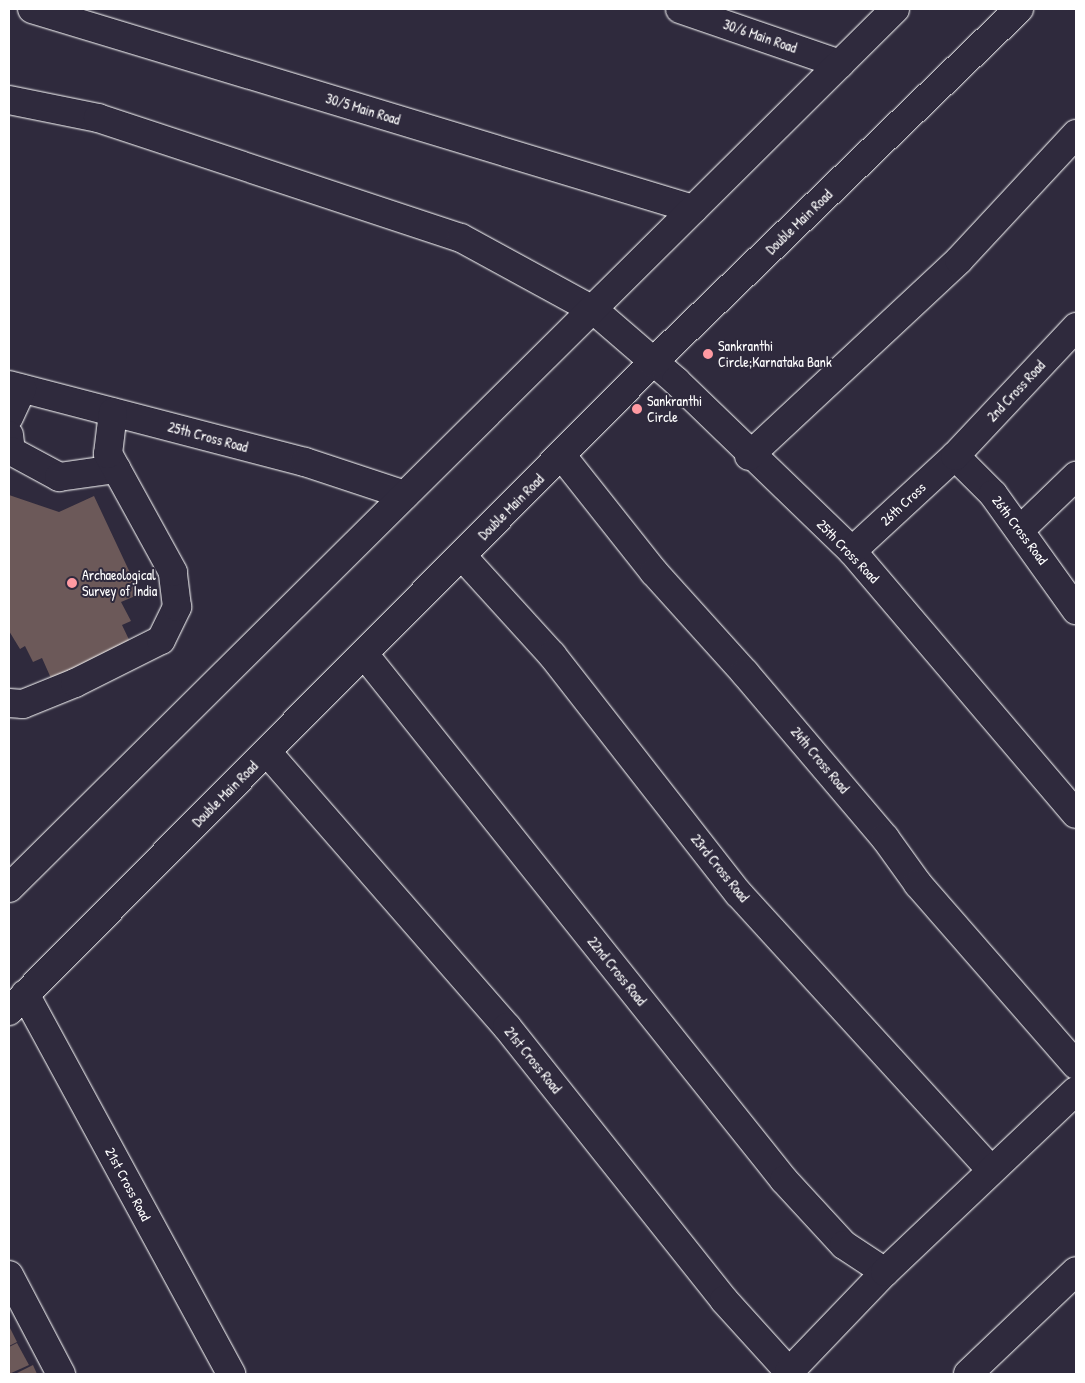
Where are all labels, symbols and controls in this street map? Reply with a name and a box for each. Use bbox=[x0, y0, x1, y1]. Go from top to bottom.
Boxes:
street label: 30/6 Main Road bbox=[721, 16, 799, 56]
street label: 30/5 Main Road bbox=[324, 90, 402, 128]
street label: Double Main Road bbox=[762, 186, 836, 258]
place label: Sankranthi Circle;Karnataka Bank bbox=[718, 338, 832, 371]
marker: Sankranthi Circle;Karnataka Bank bbox=[702, 348, 714, 360]
street label: 2nd Cross Road bbox=[984, 357, 1048, 425]
place label: Sankranthi Circle bbox=[647, 393, 702, 426]
marker: Sankranthi Circle bbox=[631, 403, 643, 415]
street label: 25th Cross Road bbox=[166, 418, 250, 456]
street label: Double Main Road bbox=[475, 471, 547, 543]
street label: 26th Cross bbox=[877, 479, 929, 529]
street label: 26th Cross Road bbox=[989, 492, 1051, 568]
street label: 25th Cross Road bbox=[813, 516, 883, 586]
place label: Archaeological Survey of India bbox=[82, 567, 157, 600]
marker: Archaeological Survey of India bbox=[66, 577, 78, 589]
street label: 24th Cross Road bbox=[787, 723, 853, 797]
street label: Double Main Road bbox=[189, 758, 261, 830]
street label: 23rd Cross Road bbox=[687, 831, 753, 905]
street label: 22nd Cross Road bbox=[584, 933, 650, 1009]
street label: 21st Cross Road bbox=[501, 1023, 565, 1097]
street label: 21st Cross Road bbox=[102, 1144, 154, 1224]

